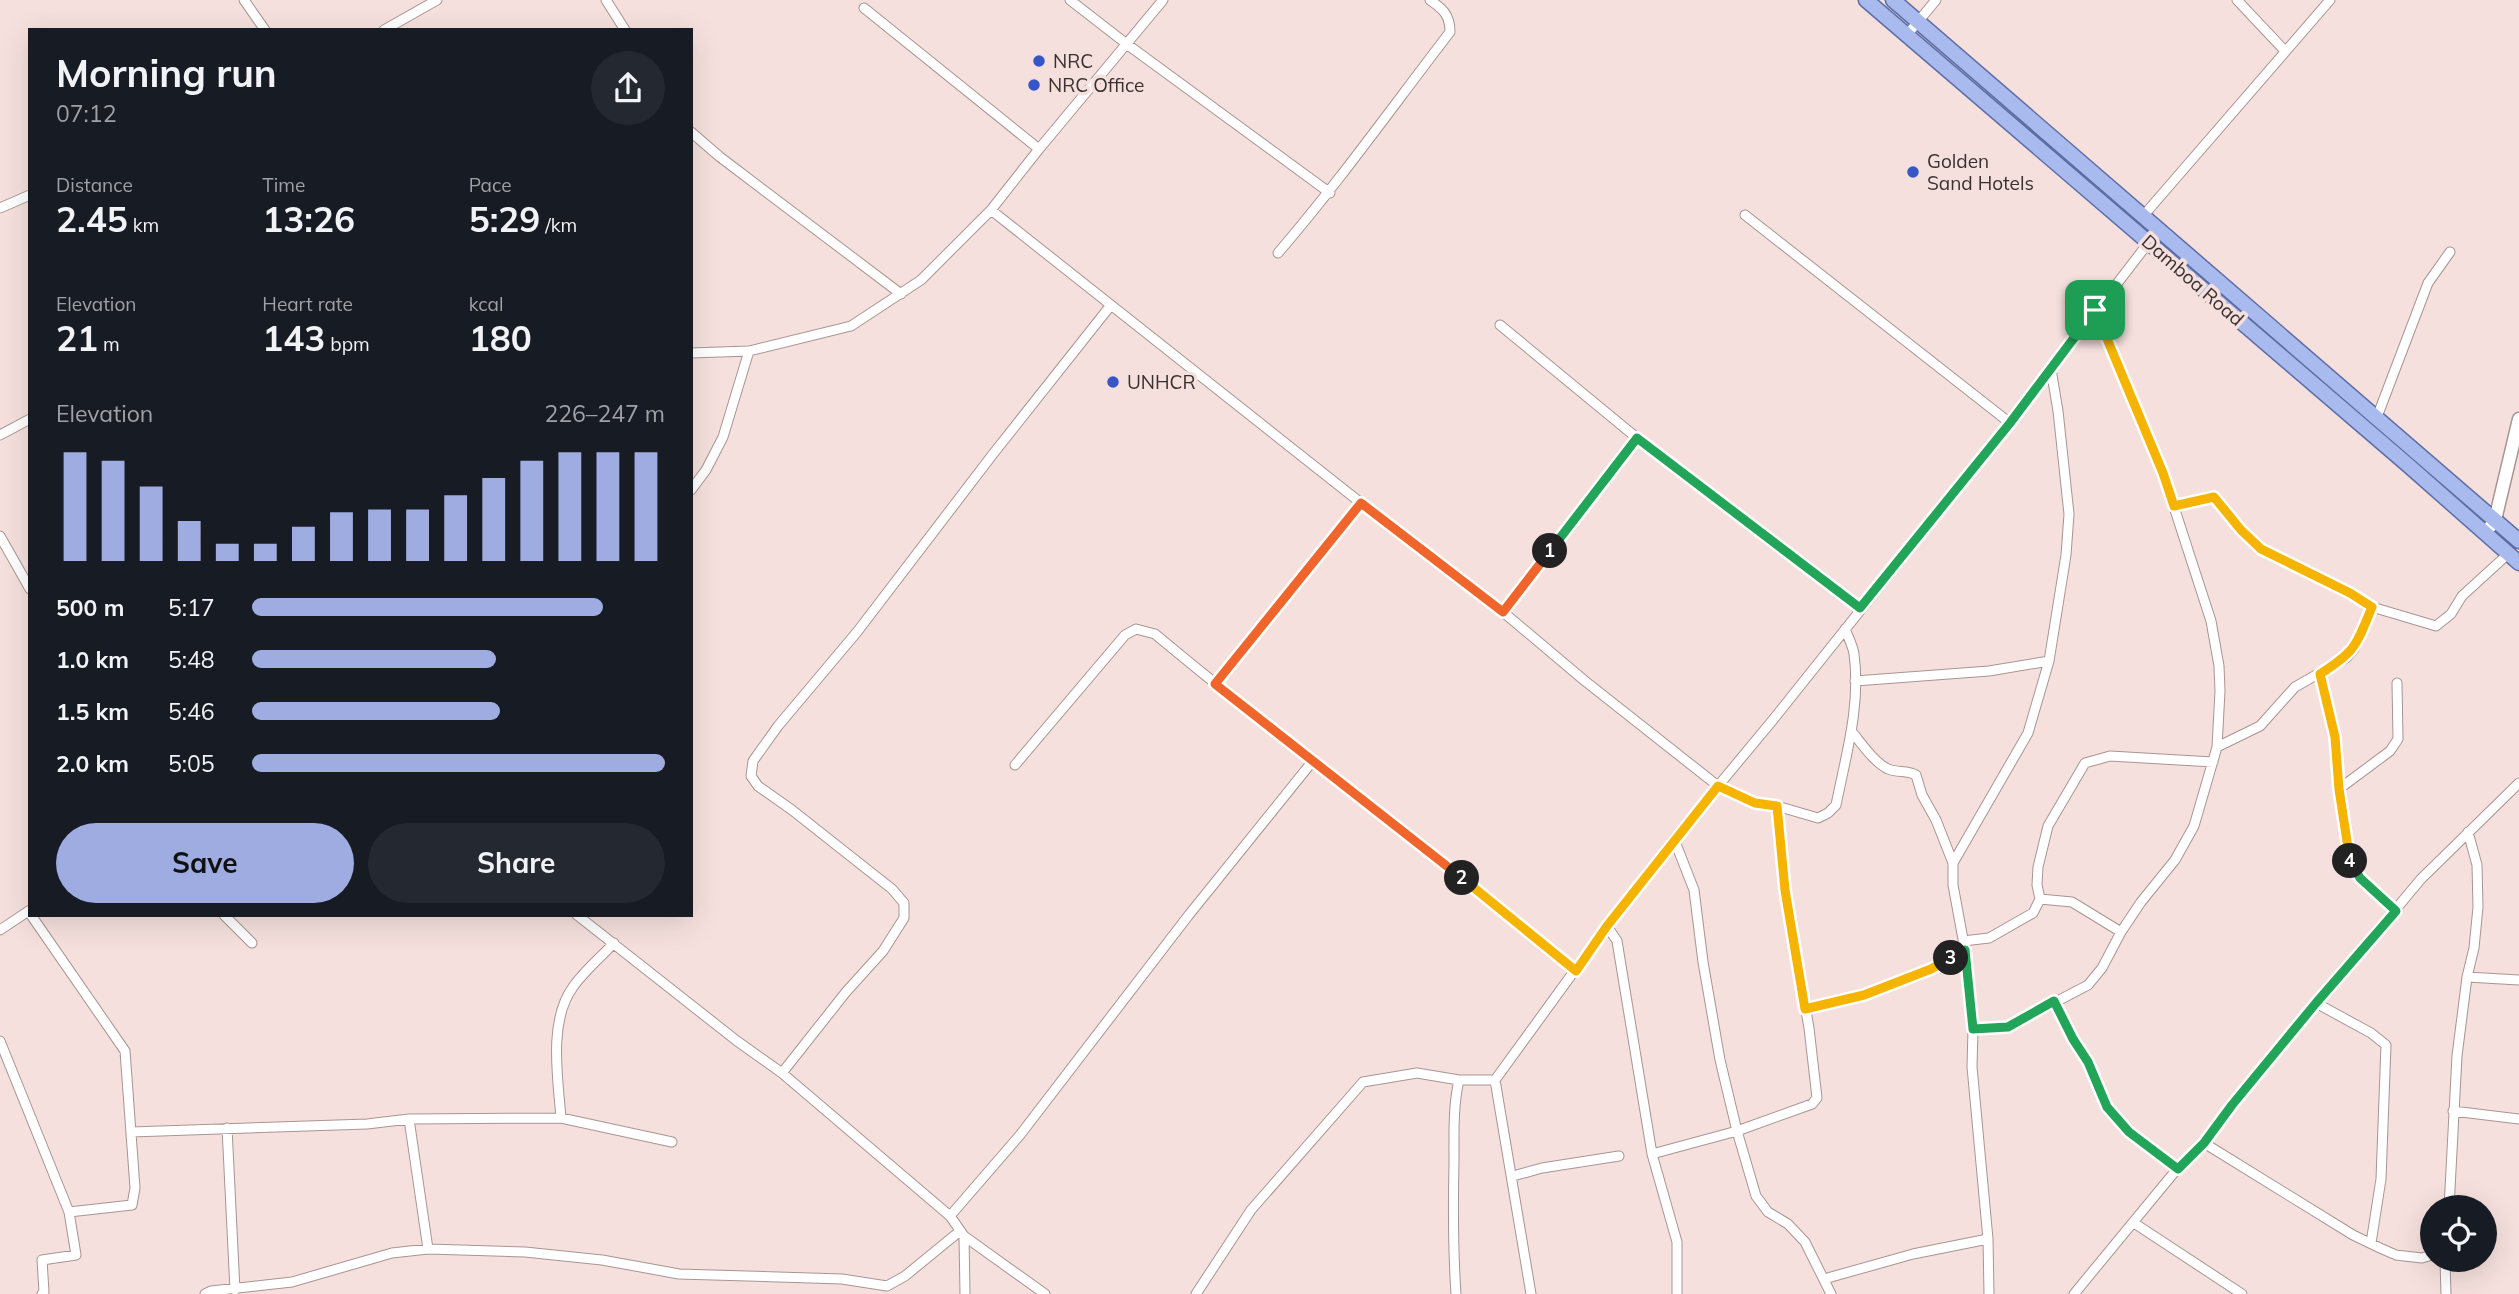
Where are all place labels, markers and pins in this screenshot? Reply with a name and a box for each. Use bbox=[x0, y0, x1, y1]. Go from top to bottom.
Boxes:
place label: NRC bbox=[1053, 49, 1093, 73]
marker: NRC bbox=[1031, 53, 1047, 69]
place label: NRC Office bbox=[1048, 73, 1144, 97]
marker: NRC Office bbox=[1026, 77, 1042, 93]
place label: Golden Sand Hotels bbox=[1927, 149, 2034, 195]
marker: Golden Sand Hotels bbox=[1905, 164, 1921, 180]
pin bbox=[2065, 280, 2125, 340]
place label: UNHCR bbox=[1127, 370, 1196, 394]
marker: UNHCR bbox=[1105, 374, 1121, 390]
pin: 1 bbox=[1532, 534, 1568, 568]
pin: 4 bbox=[2332, 844, 2368, 878]
pin: 2 bbox=[1444, 860, 1480, 896]
pin: 3 bbox=[1934, 940, 1968, 976]

